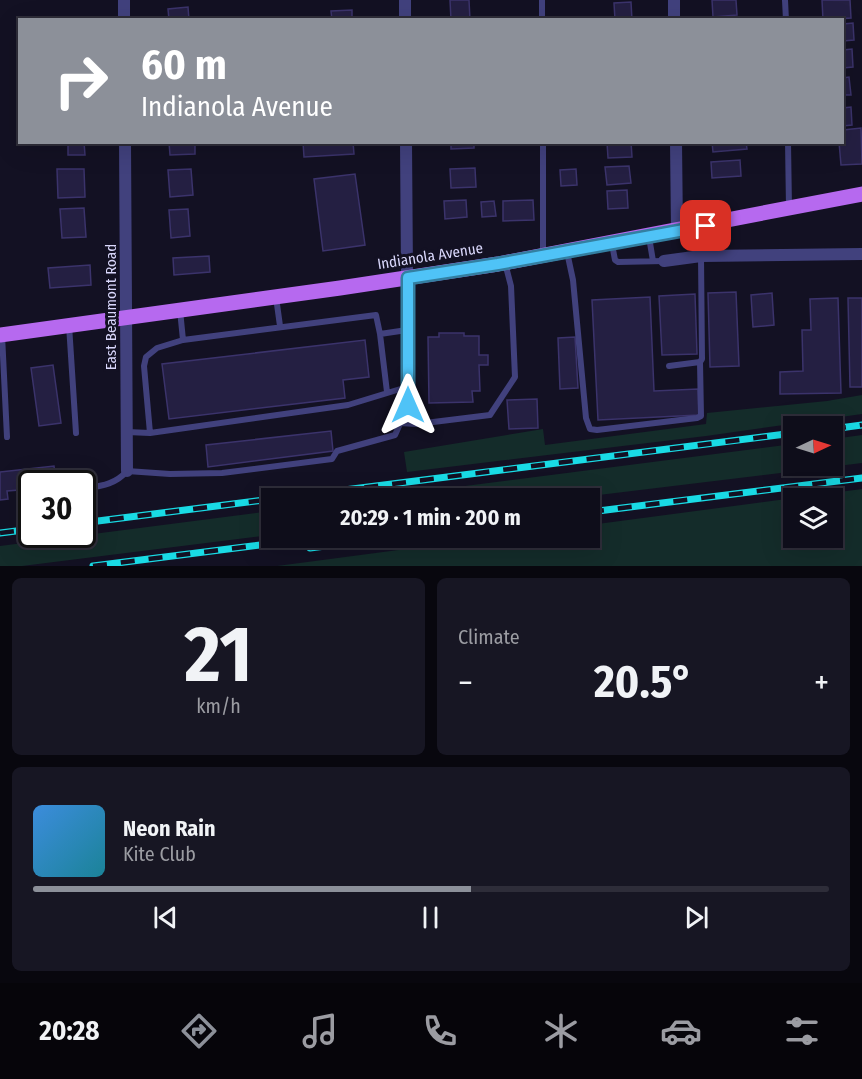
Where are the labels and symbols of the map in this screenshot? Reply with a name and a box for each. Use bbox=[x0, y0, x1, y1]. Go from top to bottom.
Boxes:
pin bbox=[680, 200, 731, 251]
street label: Indianola Avenue bbox=[376, 239, 484, 273]
street label: East Beaumont Road bbox=[102, 244, 120, 370]
position arrow bbox=[376, 373, 440, 437]
north arrow bbox=[783, 416, 843, 476]
speed limit sign: 30 bbox=[18, 470, 96, 548]

